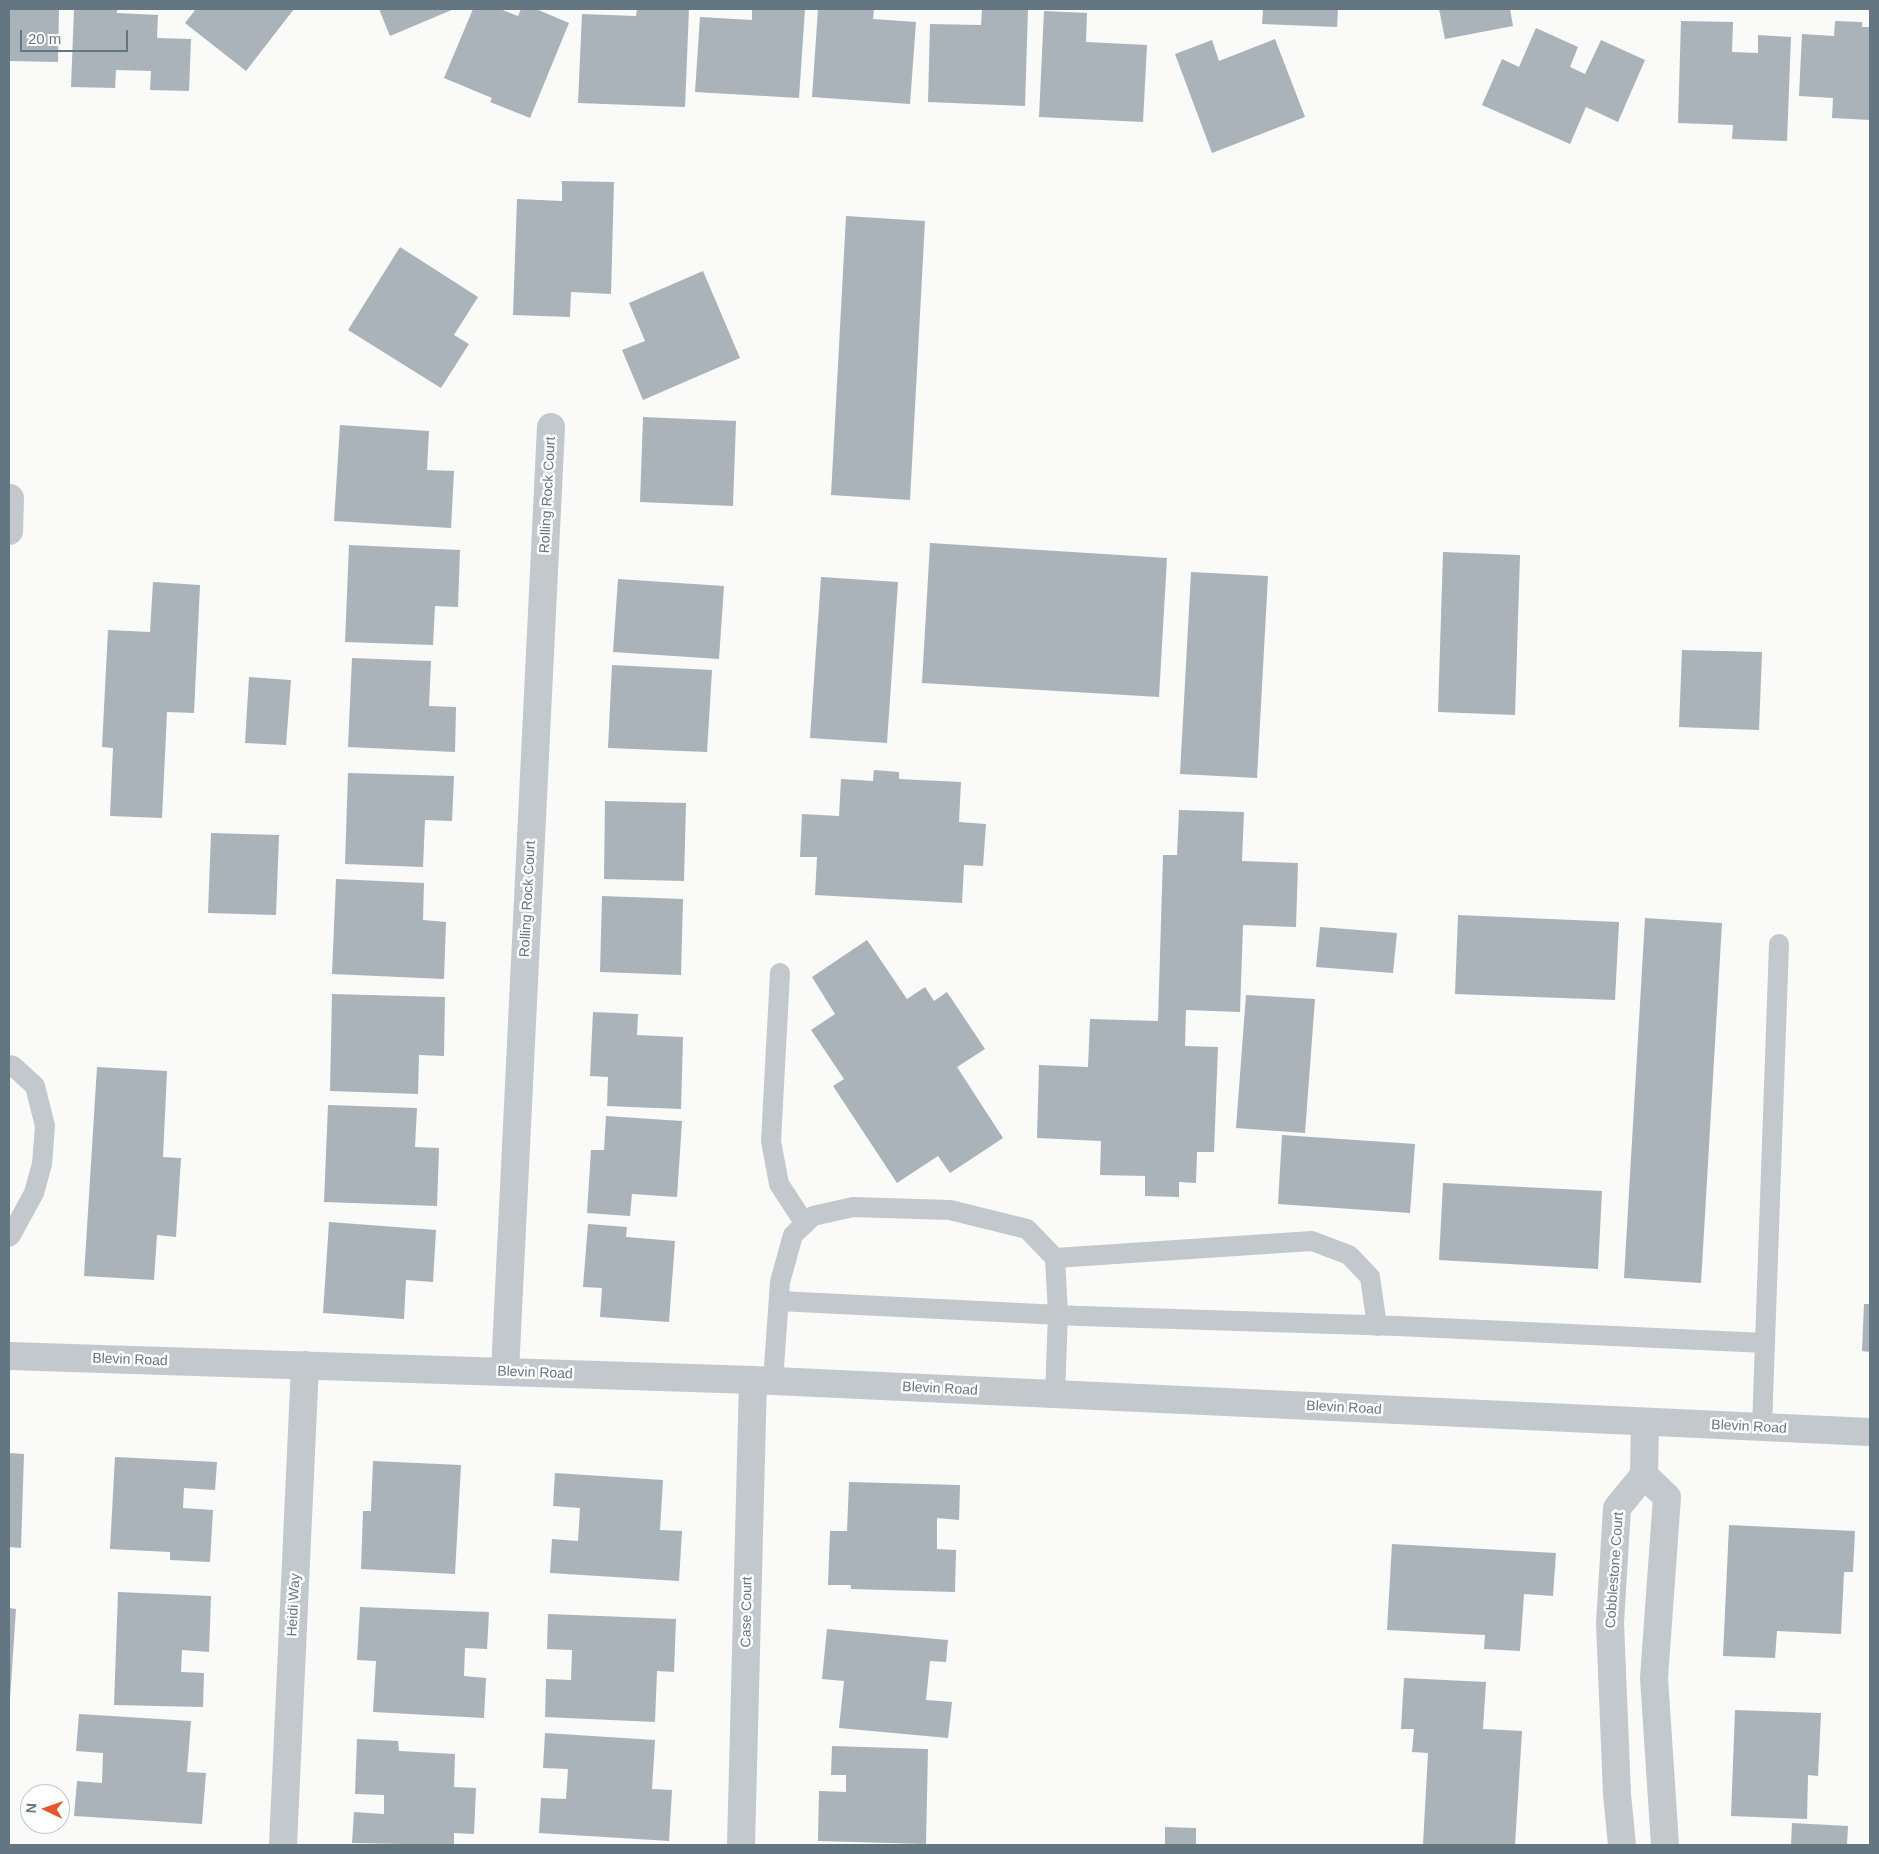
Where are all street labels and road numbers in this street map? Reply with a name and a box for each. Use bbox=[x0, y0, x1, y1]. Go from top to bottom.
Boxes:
street label: Rolling Rock Court bbox=[537, 436, 559, 554]
street label: Rolling Rock Court bbox=[517, 840, 539, 958]
street label: Blevin Road bbox=[92, 1350, 168, 1370]
street label: Blevin Road bbox=[497, 1363, 573, 1383]
street label: Blevin Road bbox=[902, 1379, 978, 1399]
street label: Blevin Road bbox=[1306, 1398, 1382, 1418]
street label: Blevin Road bbox=[1711, 1417, 1787, 1437]
street label: Cobblestone Court bbox=[1603, 1511, 1627, 1629]
street label: Heidi Way bbox=[284, 1573, 304, 1637]
street label: Case Court bbox=[738, 1576, 756, 1648]

